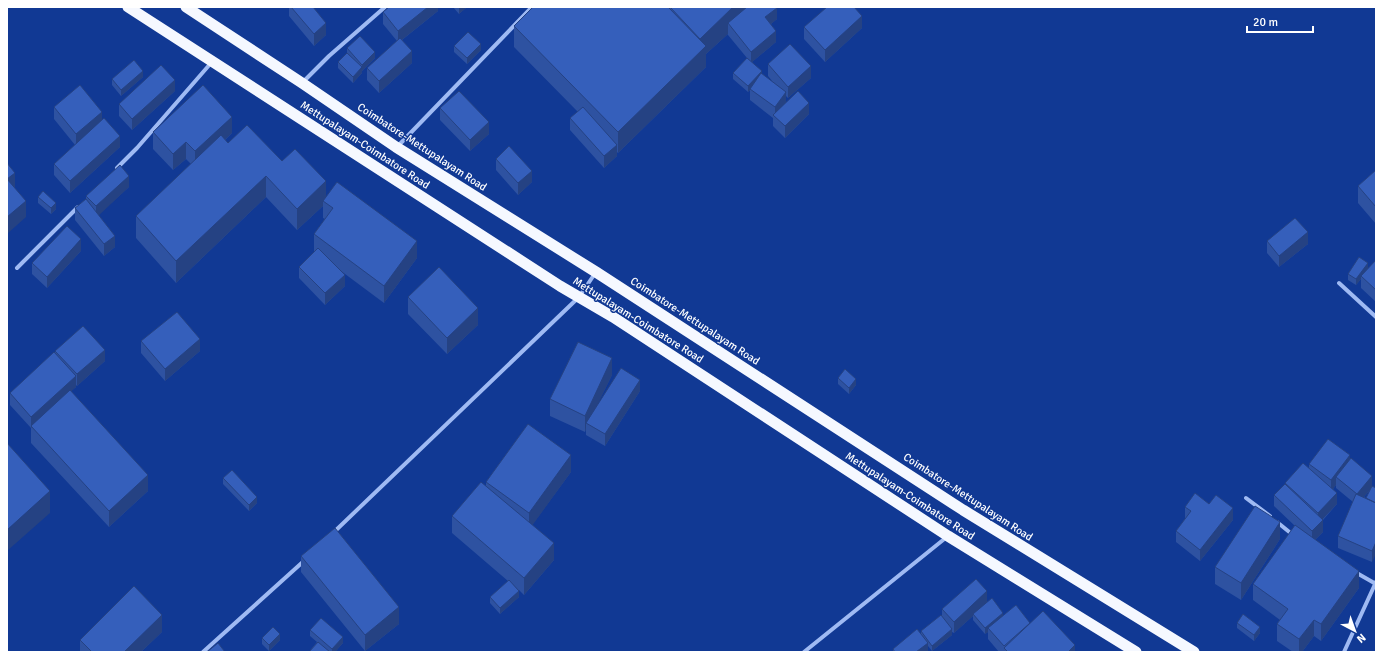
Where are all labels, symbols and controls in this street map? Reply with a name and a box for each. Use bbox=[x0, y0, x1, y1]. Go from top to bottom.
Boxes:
scale bar bbox=[1247, 8, 1313, 34]
text: 20 m bbox=[1253, 15, 1278, 30]
street label: Mettupalayam-Coimbatore Road bbox=[298, 98, 432, 192]
street label: Coimbatore-Mettupalayam Road bbox=[355, 100, 489, 194]
street label: Mettupalayam-Coimbatore Road bbox=[570, 274, 706, 366]
street label: Coimbatore-Mettupalayam Road bbox=[628, 274, 762, 368]
street label: Mettupalayam-Coimbatore Road bbox=[843, 449, 977, 543]
street label: Coimbatore-Mettupalayam Road bbox=[901, 450, 1035, 544]
north arrow bbox=[1335, 611, 1375, 651]
text: N bbox=[1354, 631, 1368, 646]

